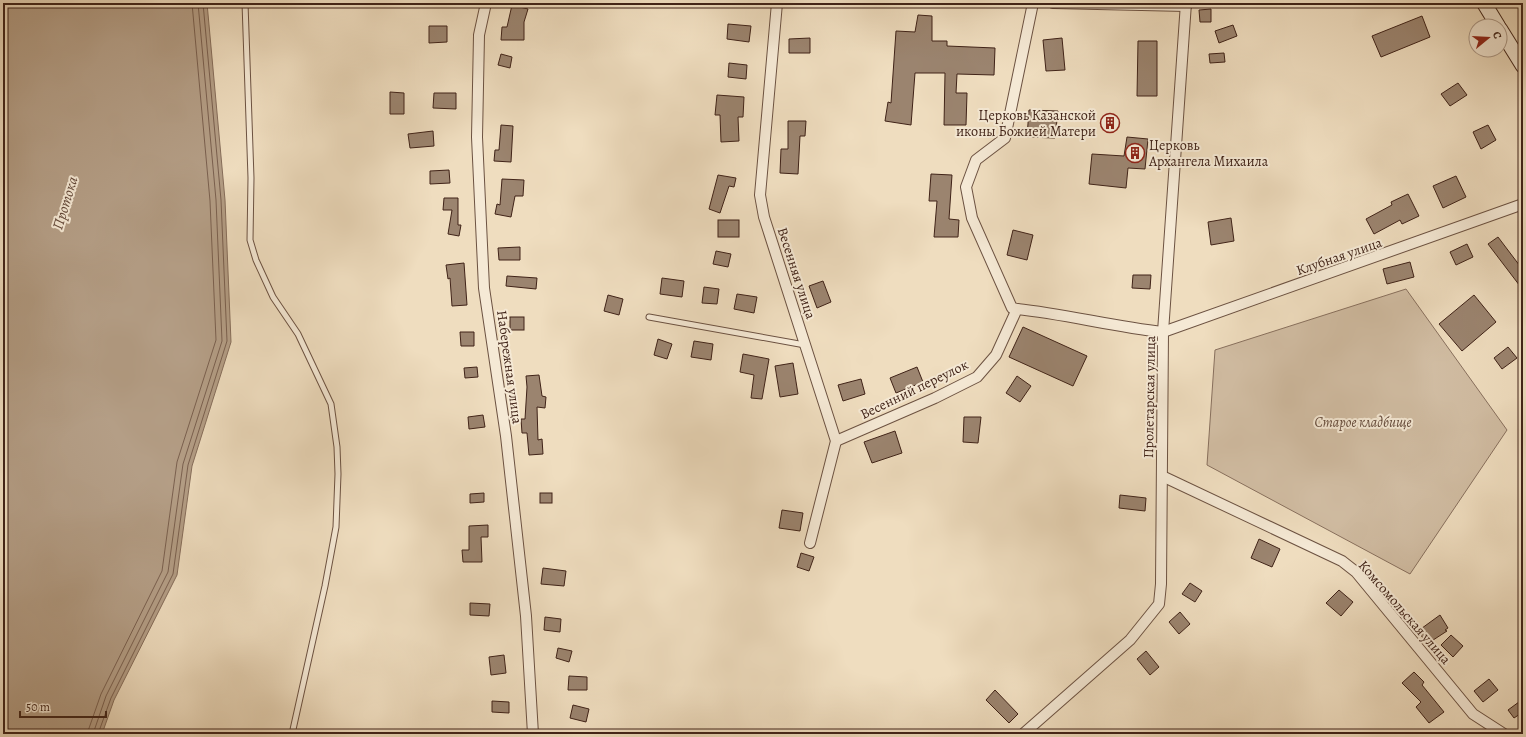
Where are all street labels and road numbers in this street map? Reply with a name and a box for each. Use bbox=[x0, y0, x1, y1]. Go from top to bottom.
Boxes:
street label: Весенняя улица bbox=[773, 225, 820, 322]
street label: Клубная улица bbox=[1294, 233, 1385, 280]
street label: Набережная улица bbox=[492, 309, 527, 426]
street label: Пролетарская улица bbox=[1139, 335, 1160, 458]
street label: Весенний переулок bbox=[857, 355, 971, 424]
street label: Комсомольская улица bbox=[1354, 556, 1456, 669]

